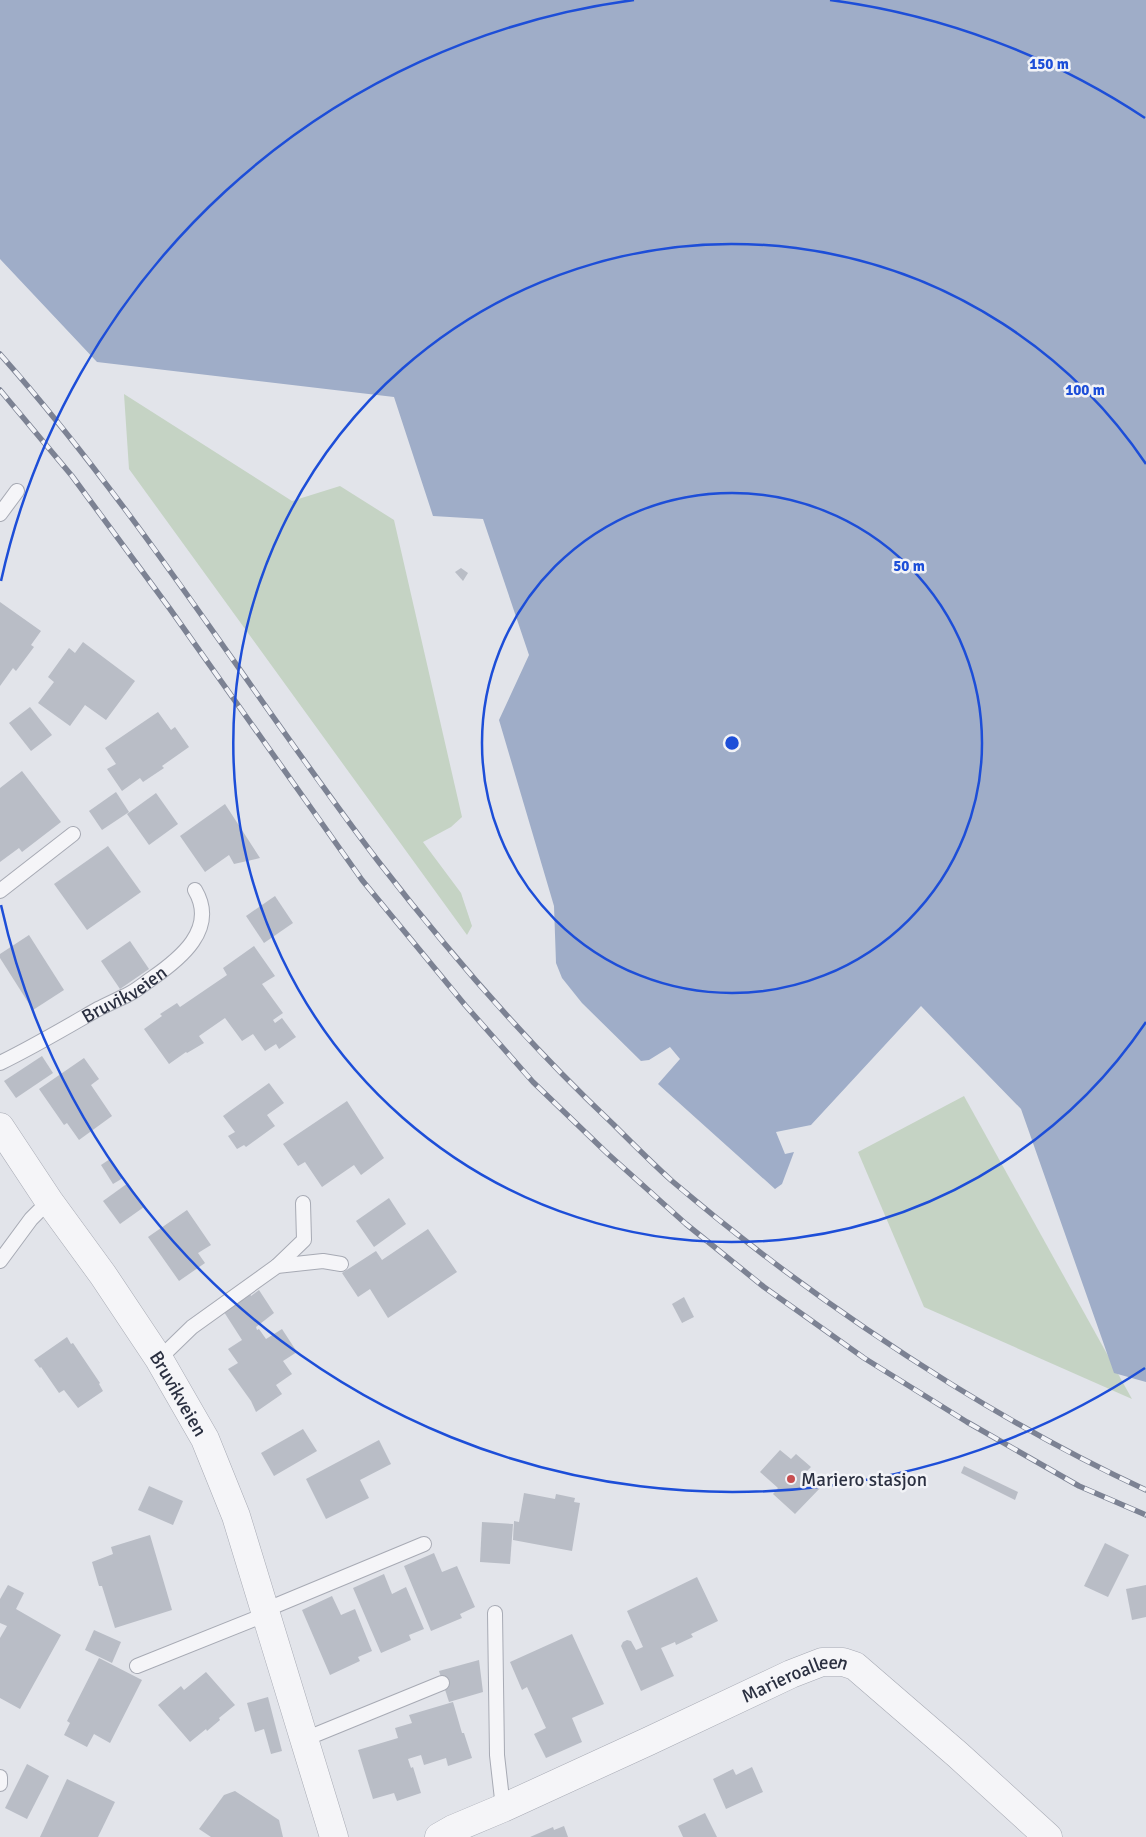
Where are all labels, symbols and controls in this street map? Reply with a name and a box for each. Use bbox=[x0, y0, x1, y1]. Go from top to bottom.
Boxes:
text: 150 m bbox=[1029, 55, 1069, 73]
text: 100 m bbox=[1065, 381, 1105, 399]
text: 50 m bbox=[893, 557, 925, 575]
centre of rings bbox=[723, 734, 741, 752]
street label: Bruvikveien bbox=[77, 961, 172, 1029]
street label: Bruvikveien bbox=[144, 1347, 212, 1441]
place label: Mariero stasjon bbox=[801, 1468, 927, 1492]
marker: Mariero stasjon bbox=[785, 1473, 797, 1485]
street label: Marieroalleen bbox=[738, 1650, 852, 1709]

